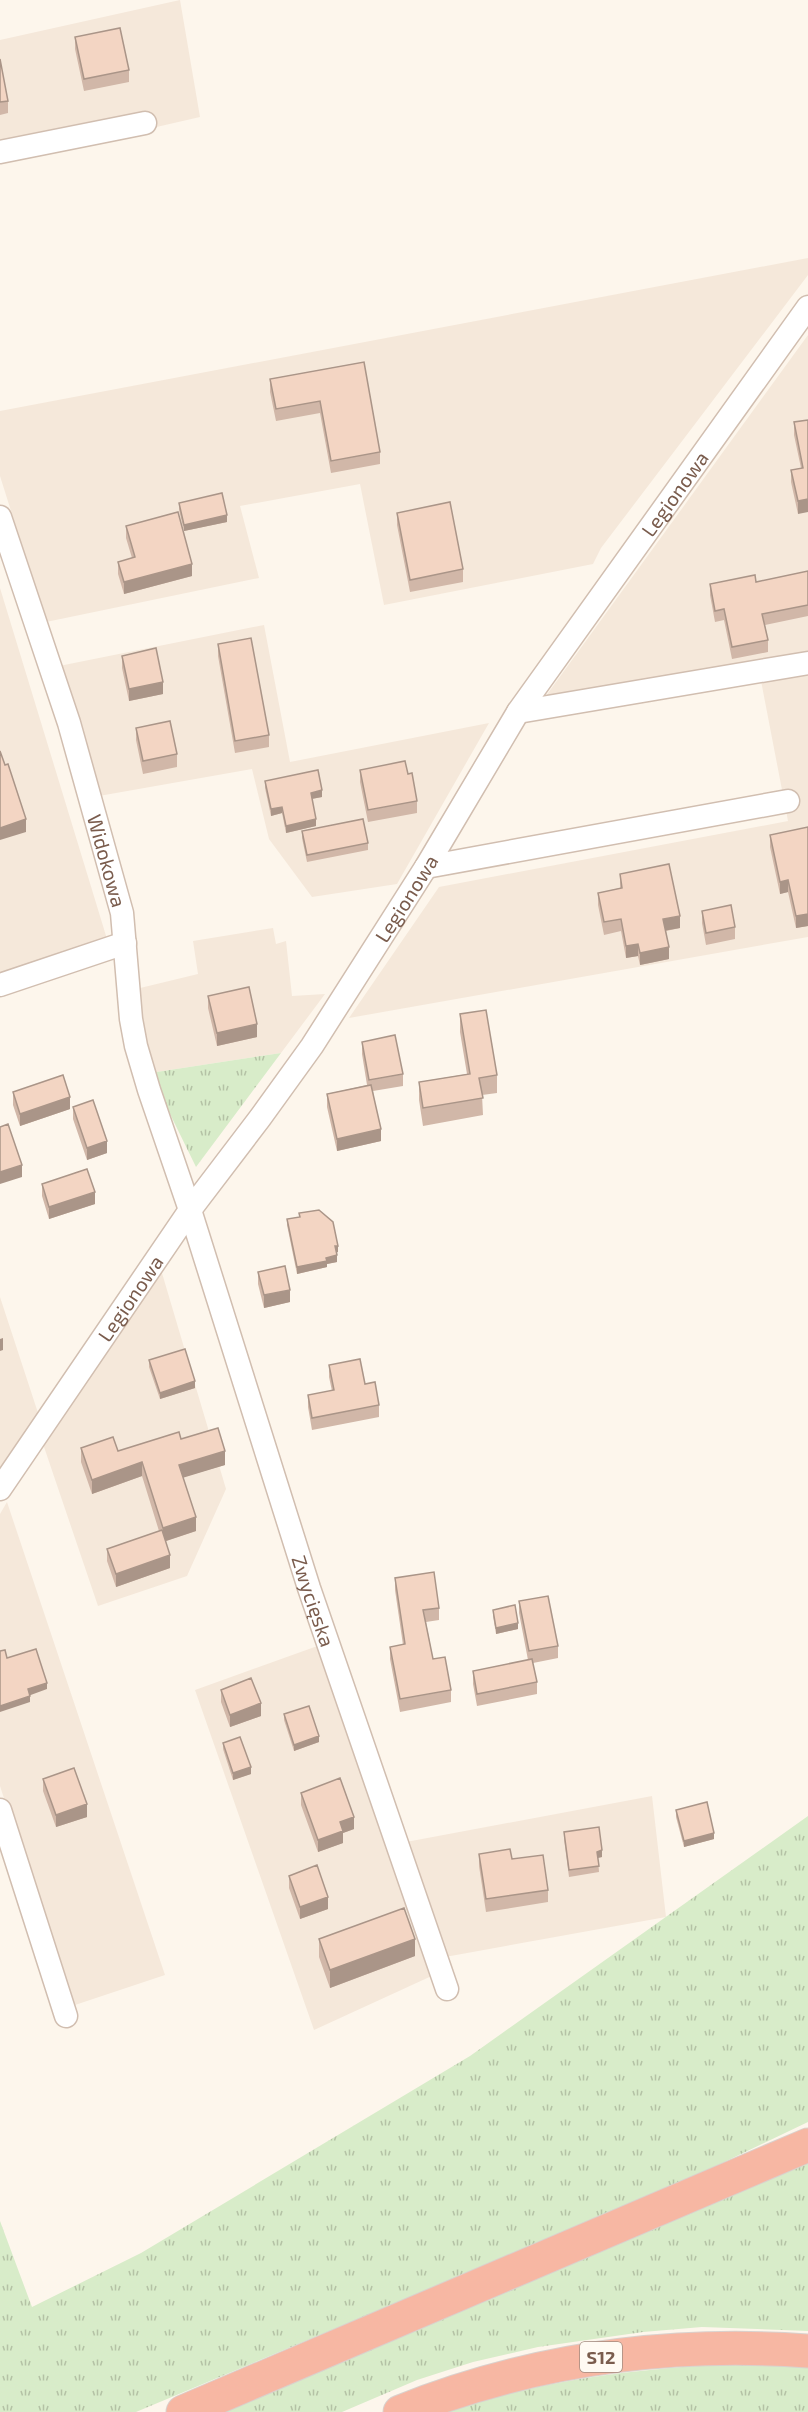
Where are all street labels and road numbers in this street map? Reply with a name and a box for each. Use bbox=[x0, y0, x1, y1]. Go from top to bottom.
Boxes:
street label: Legionowa bbox=[636, 446, 713, 541]
street label: Widokowa bbox=[83, 811, 132, 910]
street label: Legionowa bbox=[369, 850, 443, 947]
street label: Legionowa bbox=[92, 1250, 168, 1346]
street label: Zwycięska bbox=[287, 1552, 340, 1650]
road number: S12 bbox=[580, 2342, 622, 2372]

